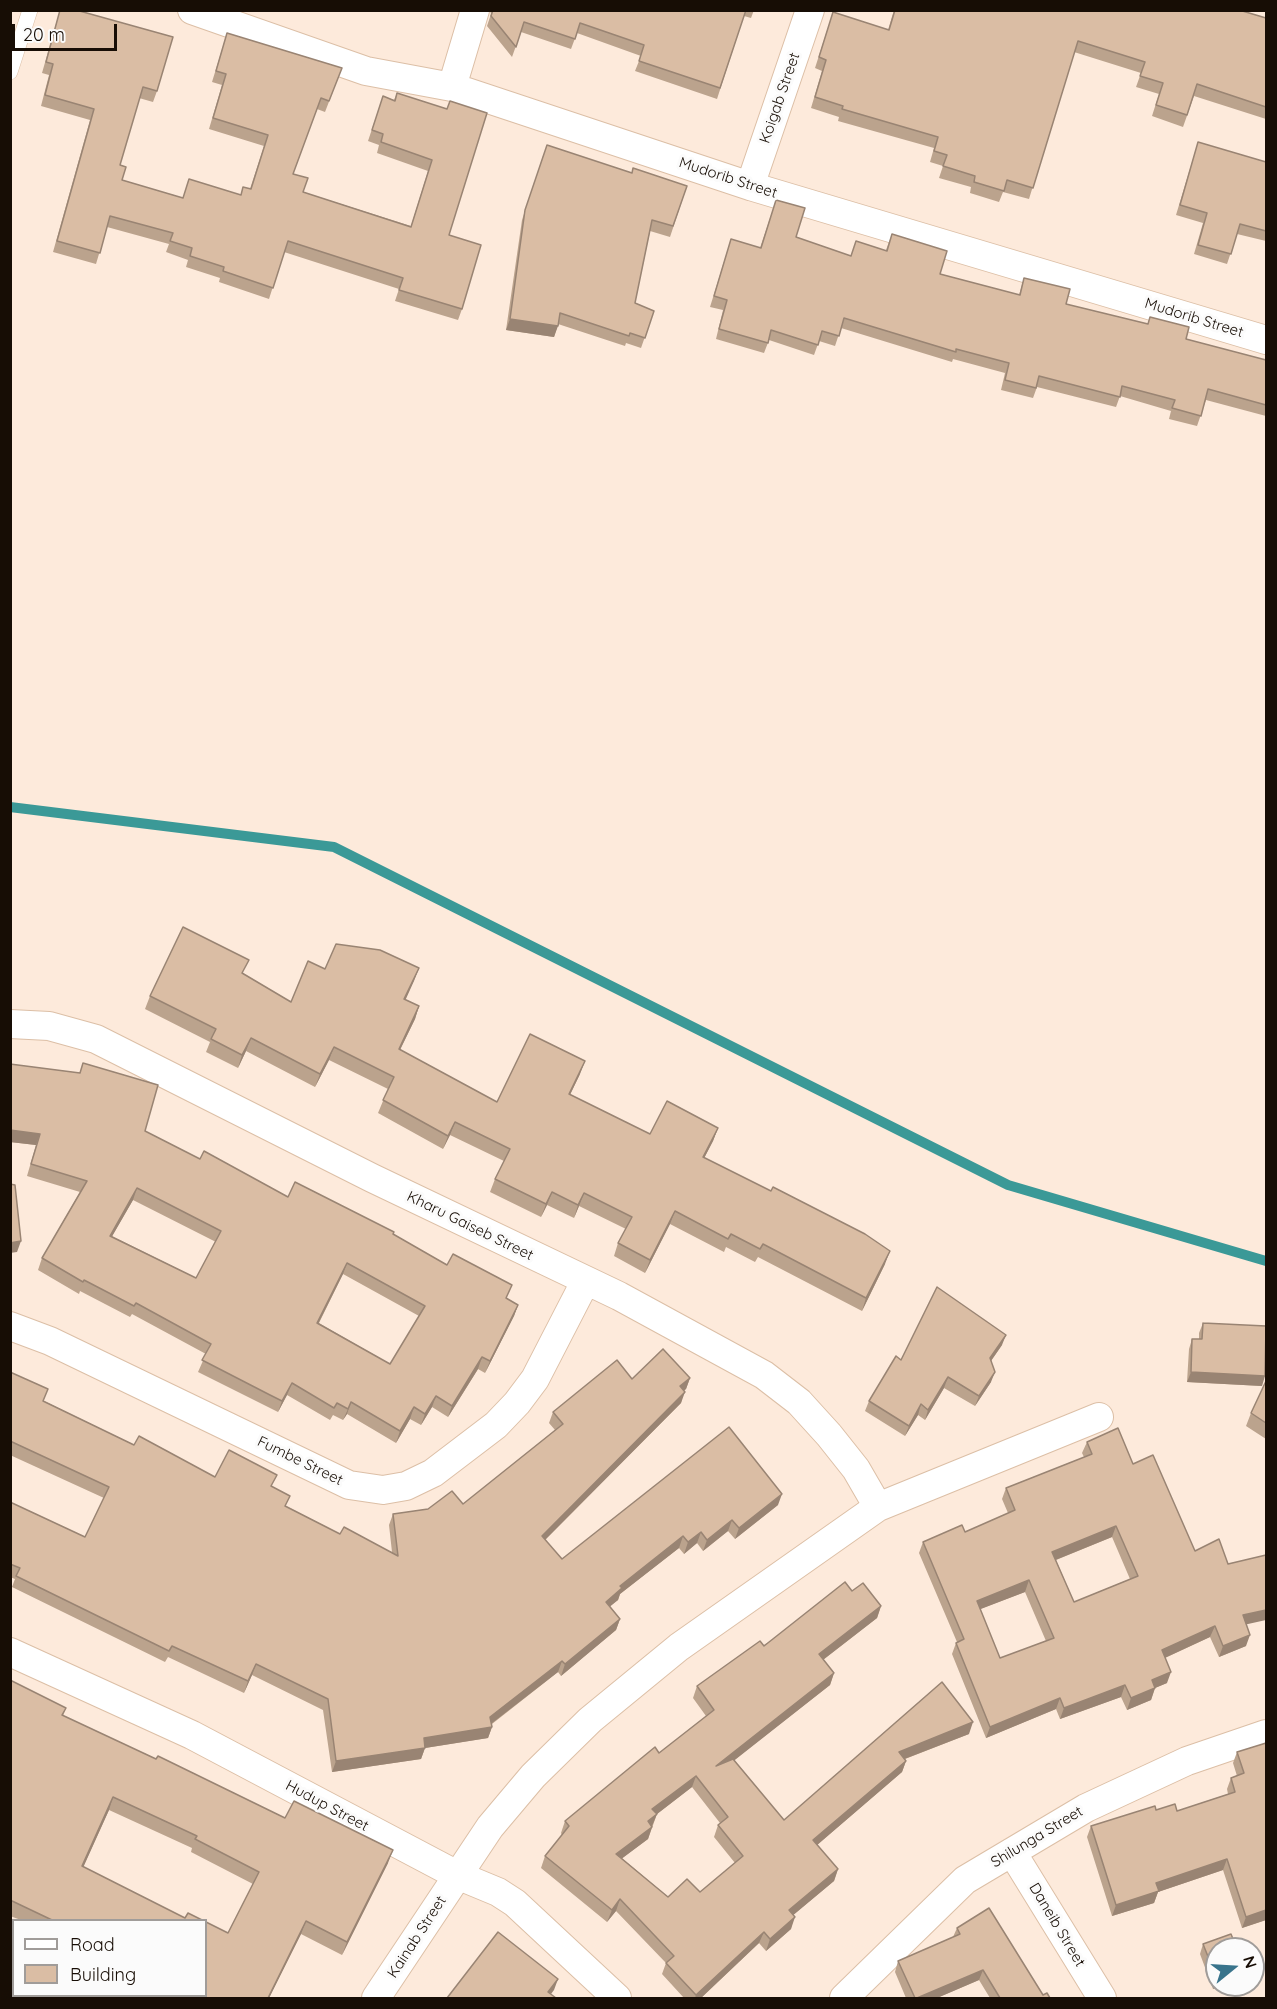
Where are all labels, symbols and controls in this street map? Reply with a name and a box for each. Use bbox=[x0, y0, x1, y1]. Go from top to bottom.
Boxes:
scale bar bbox=[15, 12, 120, 50]
text: 20 m bbox=[23, 23, 65, 46]
street label: Koigab Street bbox=[756, 50, 804, 146]
street label: Mudorib Street bbox=[677, 154, 779, 202]
street label: Mudorib Street bbox=[1142, 294, 1246, 342]
street label: Kharu Gaiseb Street bbox=[404, 1187, 536, 1265]
street label: Fumbe Street bbox=[254, 1432, 346, 1490]
street label: Hudup Street bbox=[282, 1777, 372, 1835]
street label: Shilunga Street bbox=[988, 1802, 1086, 1872]
street label: Daneib Street bbox=[1025, 1880, 1089, 1970]
street label: Kainab Street bbox=[384, 1893, 450, 1981]
legend bbox=[12, 1919, 207, 1997]
text: Road bbox=[70, 1933, 115, 1956]
north arrow bbox=[1205, 1937, 1265, 1997]
text: N bbox=[1239, 1953, 1262, 1971]
text: Building bbox=[70, 1963, 136, 1986]

